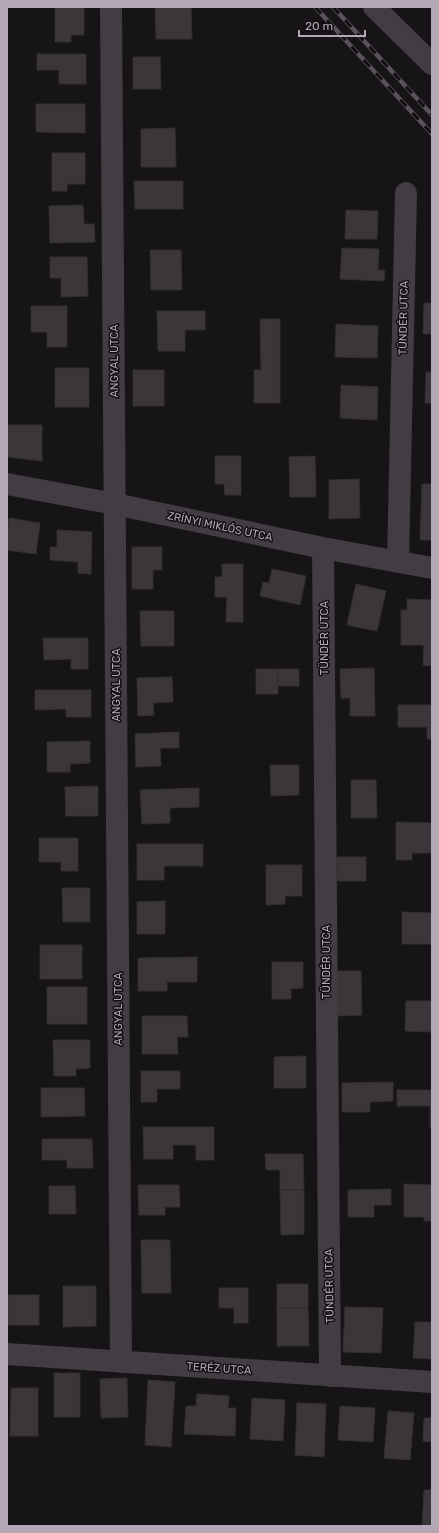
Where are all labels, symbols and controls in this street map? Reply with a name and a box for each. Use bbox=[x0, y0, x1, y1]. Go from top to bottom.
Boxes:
scale bar bbox=[299, 12, 365, 38]
text: 20 m bbox=[305, 19, 333, 33]
street label: TÜNDÉR UTCA bbox=[396, 280, 411, 355]
street label: ANGYAL UTCA bbox=[108, 324, 121, 398]
street label: ZRÍNYI MIKLÓS UTCA bbox=[166, 509, 274, 544]
street label: TÜNDÉR UTCA bbox=[318, 600, 331, 675]
street label: ANGYAL UTCA bbox=[110, 648, 123, 722]
street label: TÜNDÉR UTCA bbox=[320, 924, 333, 999]
street label: ANGYAL UTCA bbox=[112, 972, 125, 1046]
street label: TÜNDÉR UTCA bbox=[322, 1248, 337, 1323]
street label: TERÉZ UTCA bbox=[186, 1360, 252, 1377]

